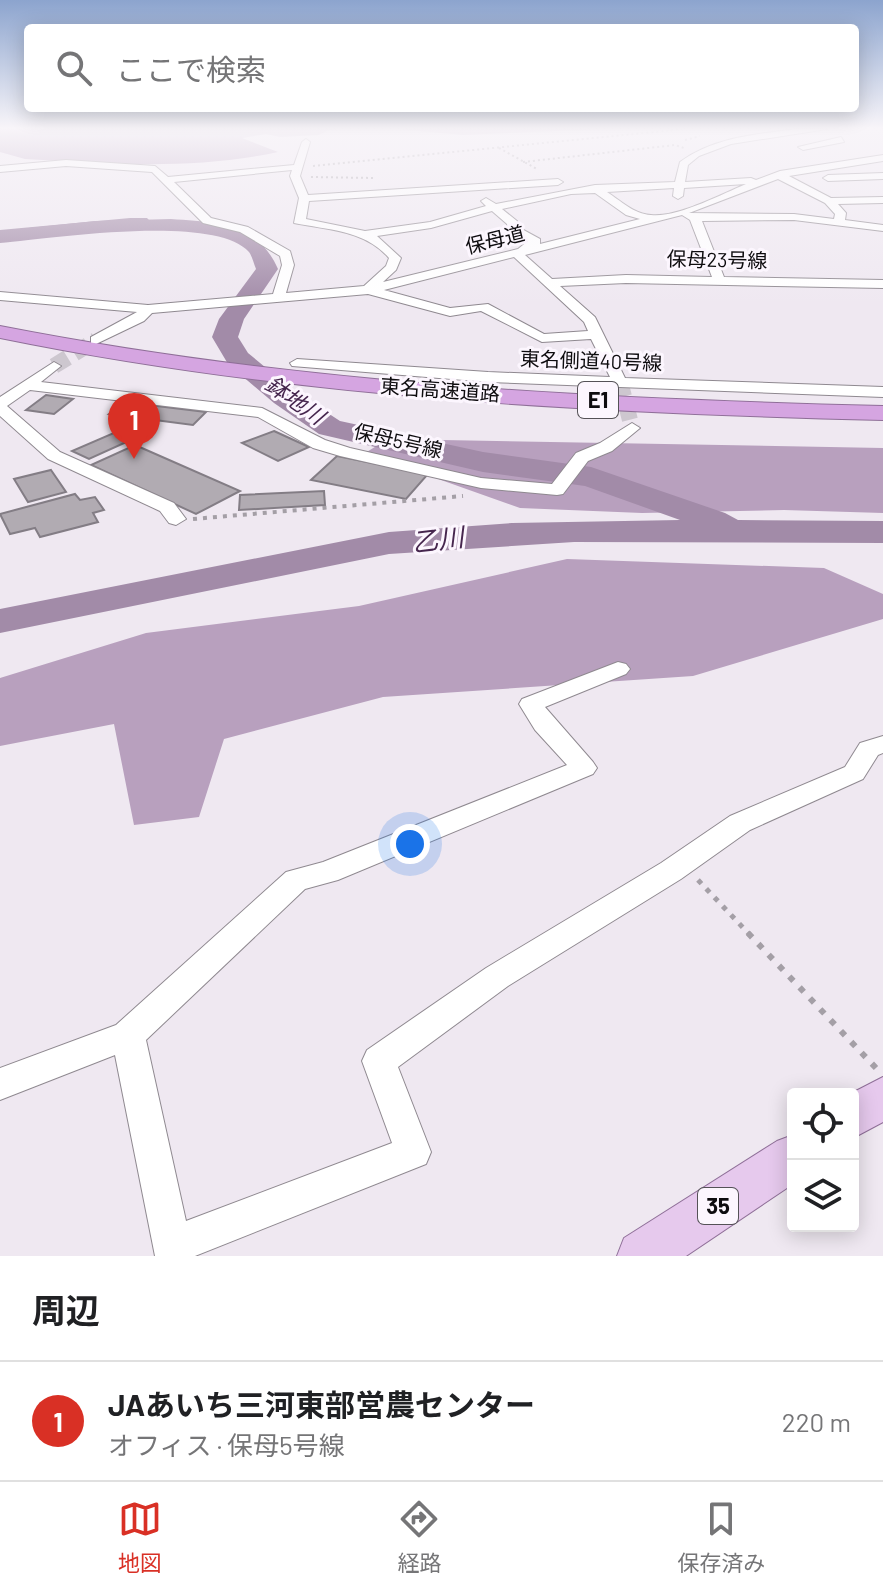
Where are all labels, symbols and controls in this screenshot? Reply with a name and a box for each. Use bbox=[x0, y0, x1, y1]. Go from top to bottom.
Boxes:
search box bbox=[24, 24, 859, 112]
icon: search bbox=[52, 46, 96, 90]
text: ここで検索 bbox=[116, 51, 266, 87]
street label: 保母道 bbox=[463, 220, 527, 258]
street label: 保母23号線 bbox=[666, 246, 768, 272]
street label: 東名側道40号線 bbox=[519, 346, 663, 374]
water label: 鉢地川 bbox=[261, 370, 332, 430]
street label: 東名高速道路 bbox=[379, 373, 501, 405]
road number: E1 bbox=[578, 382, 618, 418]
pin: 1 bbox=[108, 393, 160, 459]
street label: 保母5号線 bbox=[352, 418, 445, 462]
water label: 乙川 bbox=[410, 520, 468, 557]
your location bbox=[390, 824, 430, 864]
map controls bbox=[787, 1088, 859, 1232]
button: locate bbox=[787, 1088, 859, 1160]
button: layers bbox=[787, 1160, 859, 1232]
road number: 35 bbox=[698, 1188, 738, 1224]
text: 周辺 bbox=[32, 1289, 100, 1330]
text: JAあいち三河東部営農センター bbox=[108, 1386, 535, 1422]
text: 1 bbox=[53, 1406, 63, 1437]
text: 220 m bbox=[782, 1406, 851, 1437]
text: オフィス · 保母5号線 bbox=[108, 1429, 345, 1460]
tab: 地図 bbox=[118, 1497, 162, 1577]
tab: 経路 bbox=[397, 1497, 441, 1577]
tab: 保存済み bbox=[677, 1497, 765, 1577]

